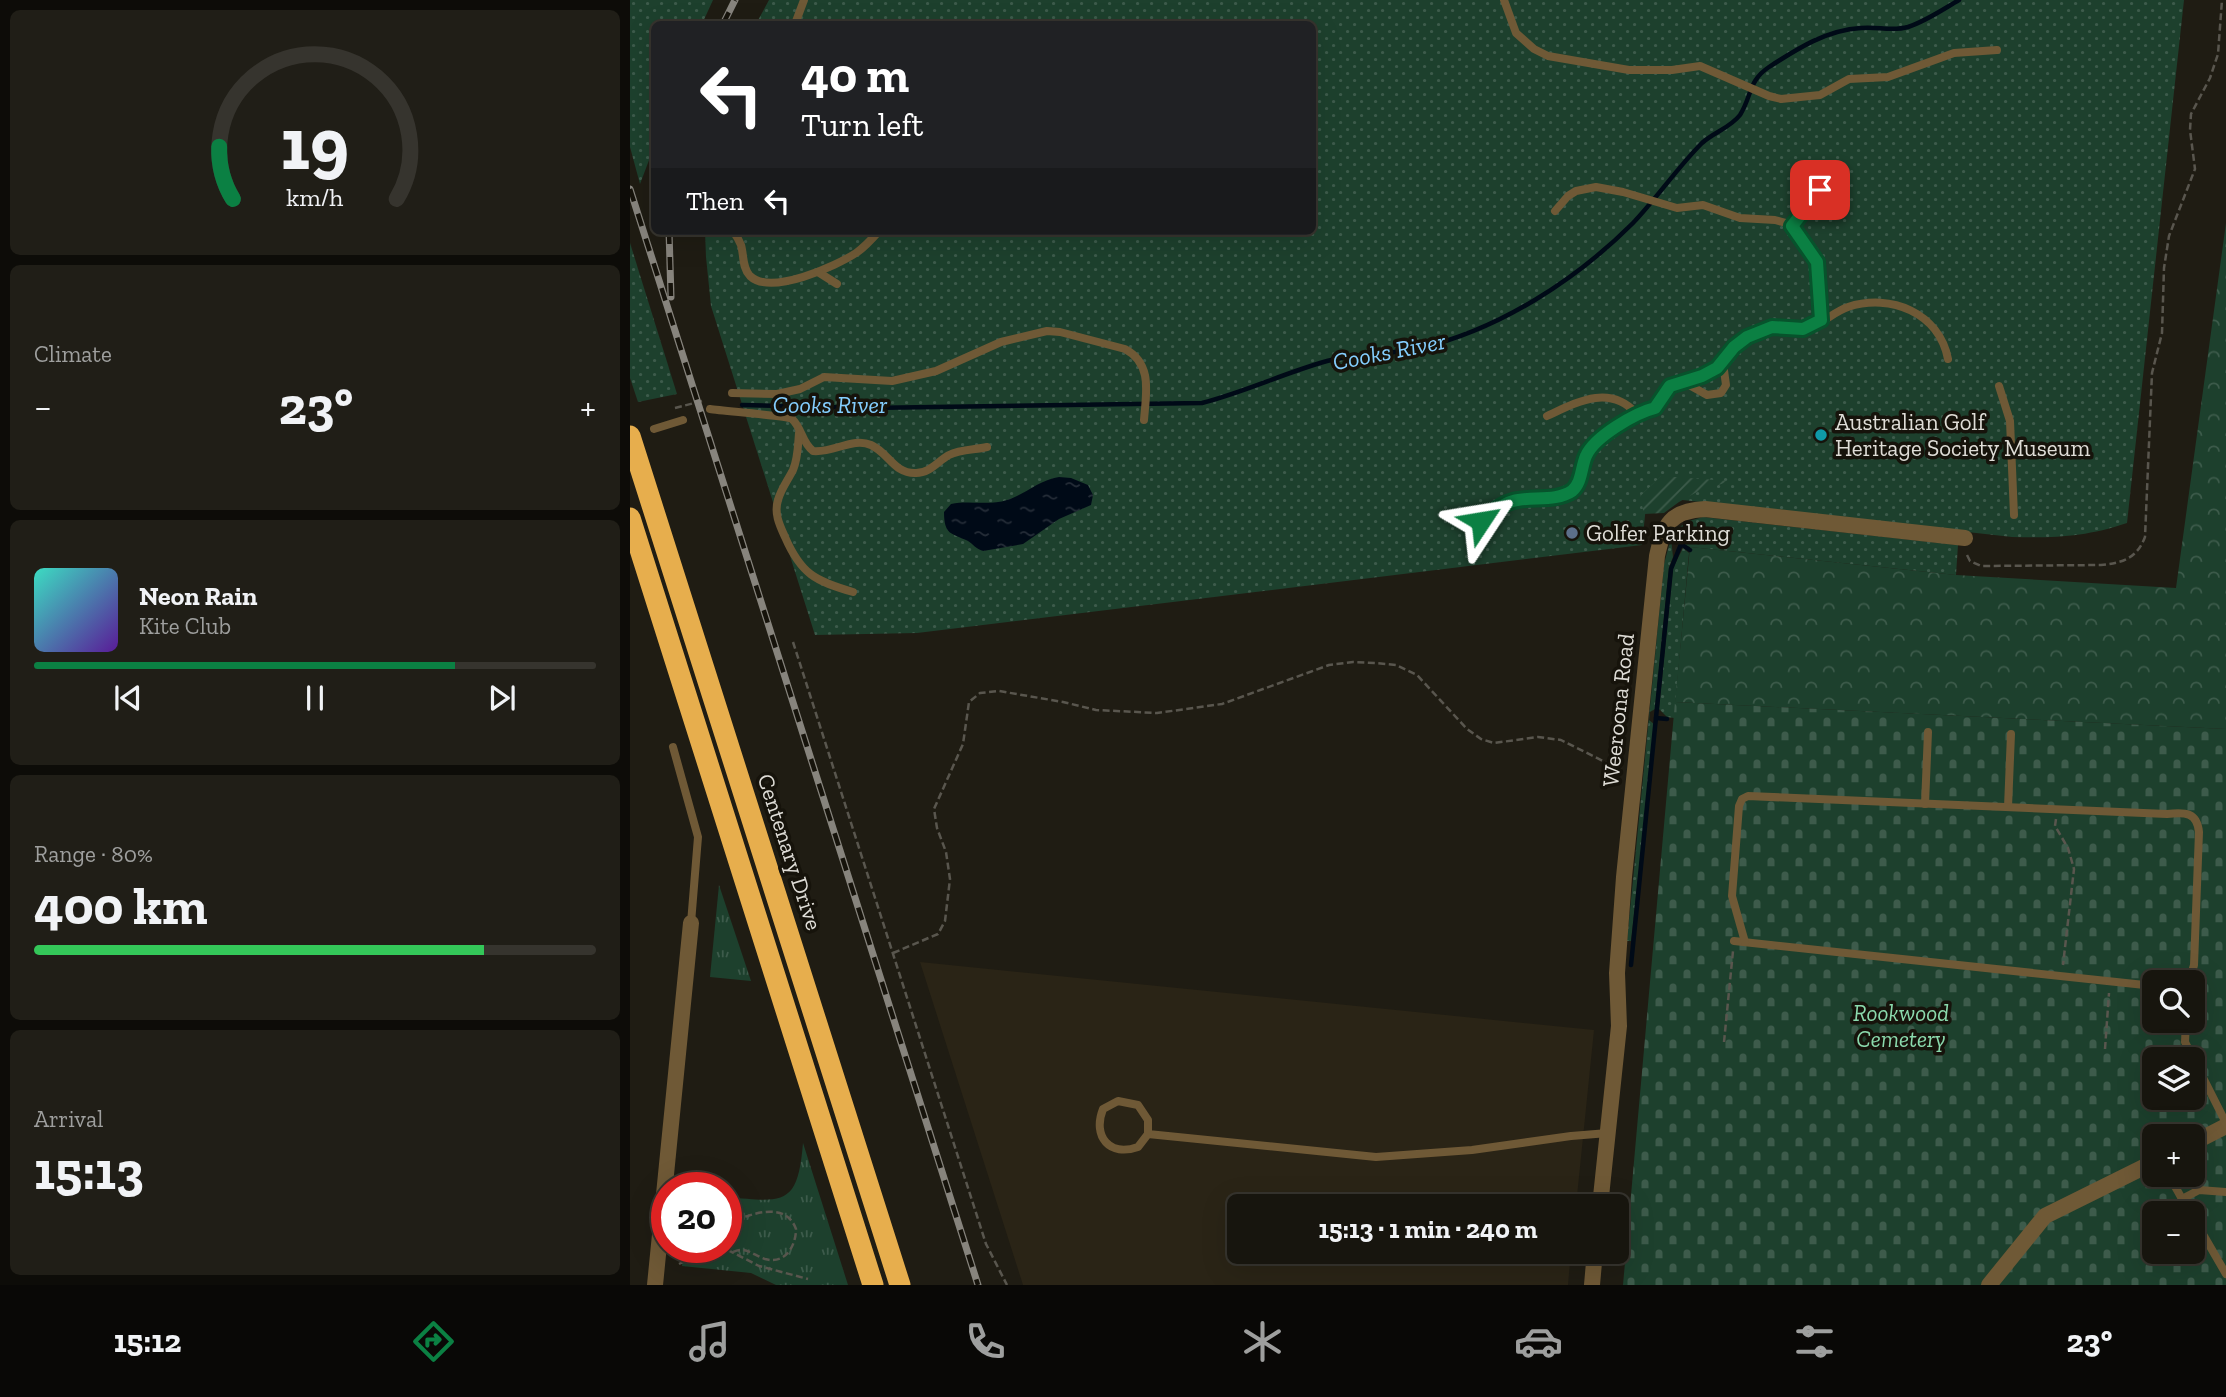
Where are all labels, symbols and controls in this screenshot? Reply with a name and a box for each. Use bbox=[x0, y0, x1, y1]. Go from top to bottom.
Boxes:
text: 40 m bbox=[801, 46, 909, 105]
icon: left bbox=[686, 49, 777, 140]
text: 19 bbox=[281, 100, 349, 188]
text: Turn left bbox=[801, 106, 923, 144]
pin bbox=[1790, 160, 1850, 220]
icon: arrive bbox=[1801, 171, 1839, 209]
text: km/h bbox=[286, 181, 344, 211]
icon: left bbox=[758, 182, 796, 220]
text: Then bbox=[686, 185, 744, 217]
water label: Cooks River bbox=[1330, 326, 1449, 376]
text: Climate bbox=[34, 340, 112, 368]
text: 23° bbox=[279, 375, 353, 437]
text: − bbox=[34, 384, 52, 430]
text: + bbox=[580, 384, 596, 430]
water label: Cooks River bbox=[773, 390, 888, 419]
place label: Australian Golf Heritage Society Museum bbox=[1835, 408, 2090, 462]
marker: Australian Golf Heritage Society Museum bbox=[1813, 427, 1829, 443]
position arrow bbox=[1444, 484, 1518, 558]
place label: Golfer Parking bbox=[1586, 519, 1731, 547]
marker: Golfer Parking bbox=[1564, 525, 1580, 541]
text: Neon Rain bbox=[139, 580, 257, 612]
text: Kite Club bbox=[139, 612, 231, 640]
street label: Weeroona Road bbox=[1596, 631, 1640, 788]
icon: previous bbox=[109, 679, 147, 717]
icon: pause bbox=[296, 679, 334, 717]
icon: next bbox=[483, 679, 521, 717]
street label: Centenary Drive bbox=[752, 770, 828, 934]
text: Range · 80% bbox=[34, 840, 153, 868]
text: 400 km bbox=[34, 875, 208, 937]
map controls bbox=[2142, 970, 2205, 1264]
button: search bbox=[2142, 970, 2205, 1033]
park label: Rookwood Cemetery bbox=[1853, 999, 1949, 1053]
button: layers bbox=[2142, 1047, 2205, 1110]
text: Arrival bbox=[34, 1105, 103, 1133]
button: + bbox=[2142, 1124, 2205, 1187]
text: 15:13 bbox=[34, 1140, 144, 1202]
speed limit sign: 20 bbox=[651, 1172, 742, 1263]
button: − bbox=[2142, 1201, 2205, 1264]
text: 15:13 · 1 min · 240 m bbox=[1318, 1213, 1538, 1245]
icon: directions bbox=[409, 1317, 458, 1366]
icon: music bbox=[685, 1317, 734, 1366]
icon: phone bbox=[961, 1317, 1010, 1366]
icon: climate bbox=[1238, 1317, 1287, 1366]
icon: car bbox=[1514, 1317, 1563, 1366]
icon: filters bbox=[1790, 1317, 1839, 1366]
text: 15:12 bbox=[114, 1322, 181, 1360]
text: 23° bbox=[2066, 1322, 2112, 1360]

